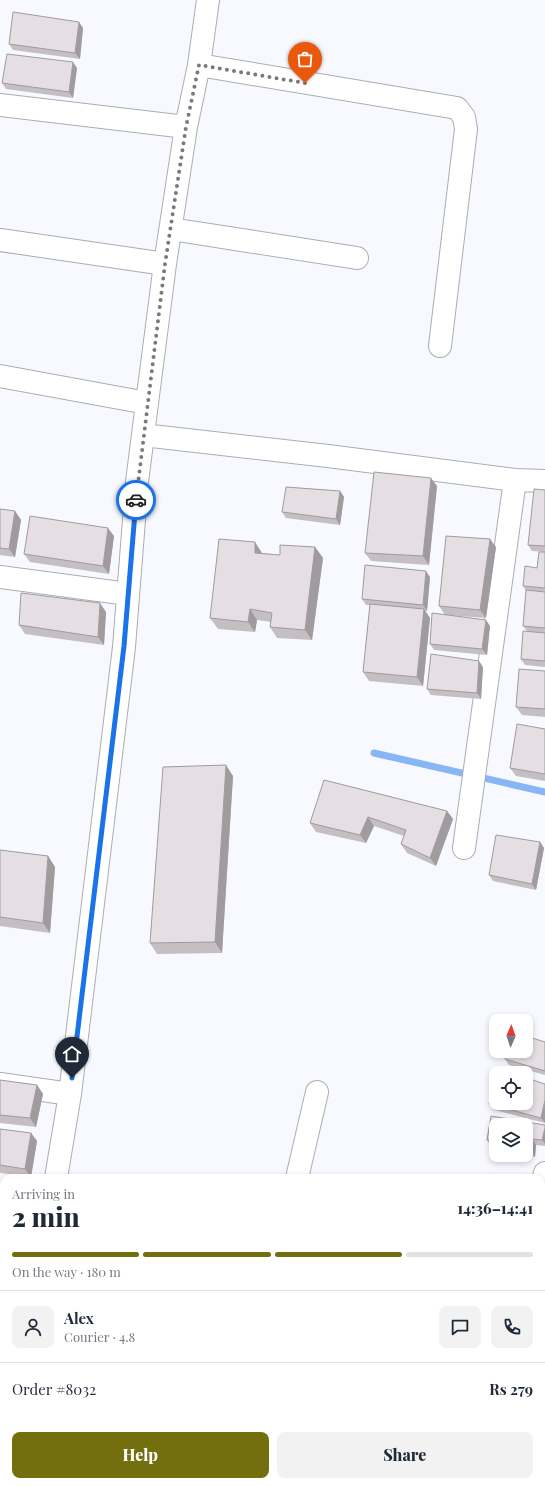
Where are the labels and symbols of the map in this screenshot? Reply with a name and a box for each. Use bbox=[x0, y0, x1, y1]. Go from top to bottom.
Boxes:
pin bbox=[288, 42, 322, 83]
courier bbox=[116, 480, 156, 520]
north arrow bbox=[489, 1014, 533, 1058]
pin bbox=[55, 1037, 89, 1078]

